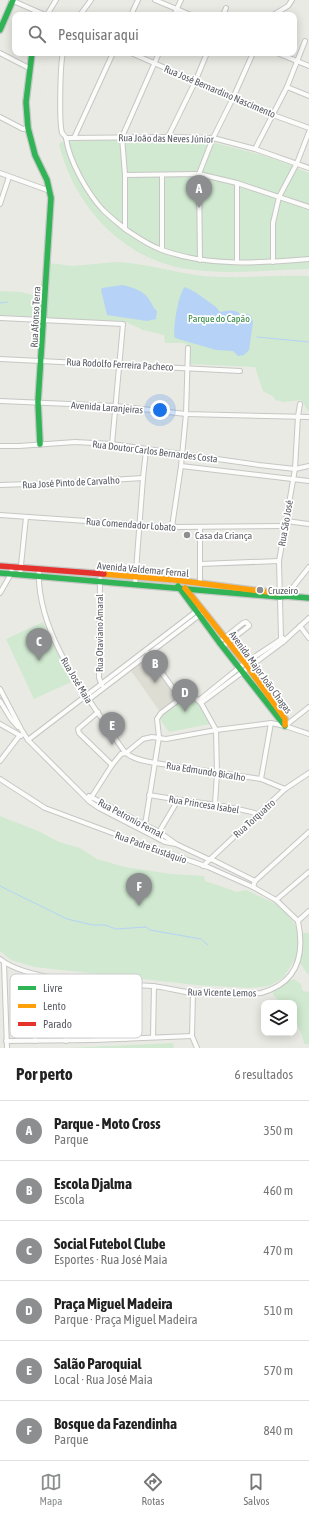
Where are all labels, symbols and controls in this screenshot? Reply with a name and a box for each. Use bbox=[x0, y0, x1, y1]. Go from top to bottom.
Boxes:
search box bbox=[12, 12, 297, 56]
icon: search bbox=[26, 23, 48, 45]
text: Pesquisar aqui bbox=[58, 26, 139, 43]
street label: Rua José Bernardino Nascimento bbox=[162, 63, 277, 120]
street label: Rua João das Neves Júnior bbox=[118, 132, 215, 145]
pin: A bbox=[186, 175, 212, 208]
street label: Rua Afonso Terra bbox=[28, 286, 43, 348]
park label: Parque do Capão bbox=[188, 313, 250, 324]
street label: Rua Rodolfo Ferreira Pacheco bbox=[66, 356, 174, 373]
street label: Avenida Laranjeiras bbox=[71, 399, 144, 416]
your location bbox=[150, 400, 170, 420]
street label: Rua Doutor Carlos Bernardes Costa bbox=[92, 438, 219, 465]
street label: Rua José Pinto de Carvalho bbox=[22, 474, 120, 491]
street label: Rua São José bbox=[276, 499, 295, 547]
street label: Rua Comendador Lobato bbox=[86, 516, 177, 533]
marker: Casa da Criança bbox=[182, 530, 192, 540]
place label: Casa da Criança bbox=[195, 530, 252, 541]
street label: Avenida Valdemar Fernal bbox=[97, 560, 190, 579]
marker: Cruzeiro bbox=[255, 585, 265, 595]
place label: Cruzeiro bbox=[268, 585, 299, 596]
street label: Rua Otaviano Amaral bbox=[94, 594, 105, 672]
pin: C bbox=[26, 628, 52, 661]
street label: Avenida Major João Chagas bbox=[227, 629, 294, 716]
pin: B bbox=[142, 650, 168, 683]
street label: Rua José Maia bbox=[59, 655, 95, 705]
pin: D bbox=[172, 679, 198, 712]
pin: E bbox=[99, 712, 125, 745]
street label: Rua Edmundo Bicalho bbox=[165, 760, 247, 783]
street label: Rua Princesa Isabel bbox=[168, 793, 240, 816]
street label: Rua Petronio Fernal bbox=[96, 797, 166, 840]
street label: Rua Torquatro bbox=[231, 797, 278, 840]
street label: Rua Padre Eustáquio bbox=[113, 829, 188, 866]
pin: F bbox=[126, 873, 152, 906]
legend bbox=[10, 974, 142, 1038]
text: Livre bbox=[43, 982, 63, 994]
street label: Rua Vicente Lemos bbox=[188, 986, 257, 999]
text: Lento bbox=[43, 1000, 66, 1012]
map controls bbox=[261, 1000, 297, 1036]
button: layers bbox=[261, 1000, 297, 1036]
text: Parado bbox=[43, 1018, 72, 1030]
text: Por perto bbox=[16, 1064, 73, 1084]
text: 6 resultados bbox=[234, 1067, 293, 1082]
text: Parque - Moto Cross bbox=[54, 1115, 161, 1132]
text: A bbox=[26, 1123, 32, 1138]
text: 350 m bbox=[264, 1123, 293, 1138]
text: Parque bbox=[54, 1132, 88, 1147]
text: Escola Djalma bbox=[54, 1175, 132, 1192]
text: B bbox=[26, 1183, 32, 1198]
text: 460 m bbox=[264, 1183, 293, 1198]
text: Escola bbox=[54, 1192, 85, 1207]
text: Social Futebol Clube bbox=[54, 1235, 166, 1252]
text: C bbox=[26, 1243, 32, 1258]
text: 470 m bbox=[264, 1243, 293, 1258]
text: Esportes · Rua José Maia bbox=[54, 1252, 168, 1267]
text: Praça Miguel Madeira bbox=[54, 1295, 173, 1312]
text: D bbox=[25, 1303, 33, 1318]
text: 510 m bbox=[264, 1303, 293, 1318]
text: Parque · Praça Miguel Madeira bbox=[54, 1312, 197, 1327]
text: Salão Paroquial bbox=[54, 1355, 142, 1372]
text: E bbox=[26, 1363, 32, 1378]
text: 570 m bbox=[264, 1363, 293, 1378]
text: Local · Rua José Maia bbox=[54, 1372, 153, 1387]
text: Bosque da Fazendinha bbox=[54, 1415, 177, 1432]
text: F bbox=[26, 1423, 32, 1438]
text: 840 m bbox=[264, 1423, 293, 1438]
text: Parque bbox=[54, 1432, 88, 1447]
tab: Mapa bbox=[40, 1471, 62, 1507]
tab: Rotas bbox=[141, 1471, 164, 1507]
tab: Salvos bbox=[243, 1471, 269, 1507]

